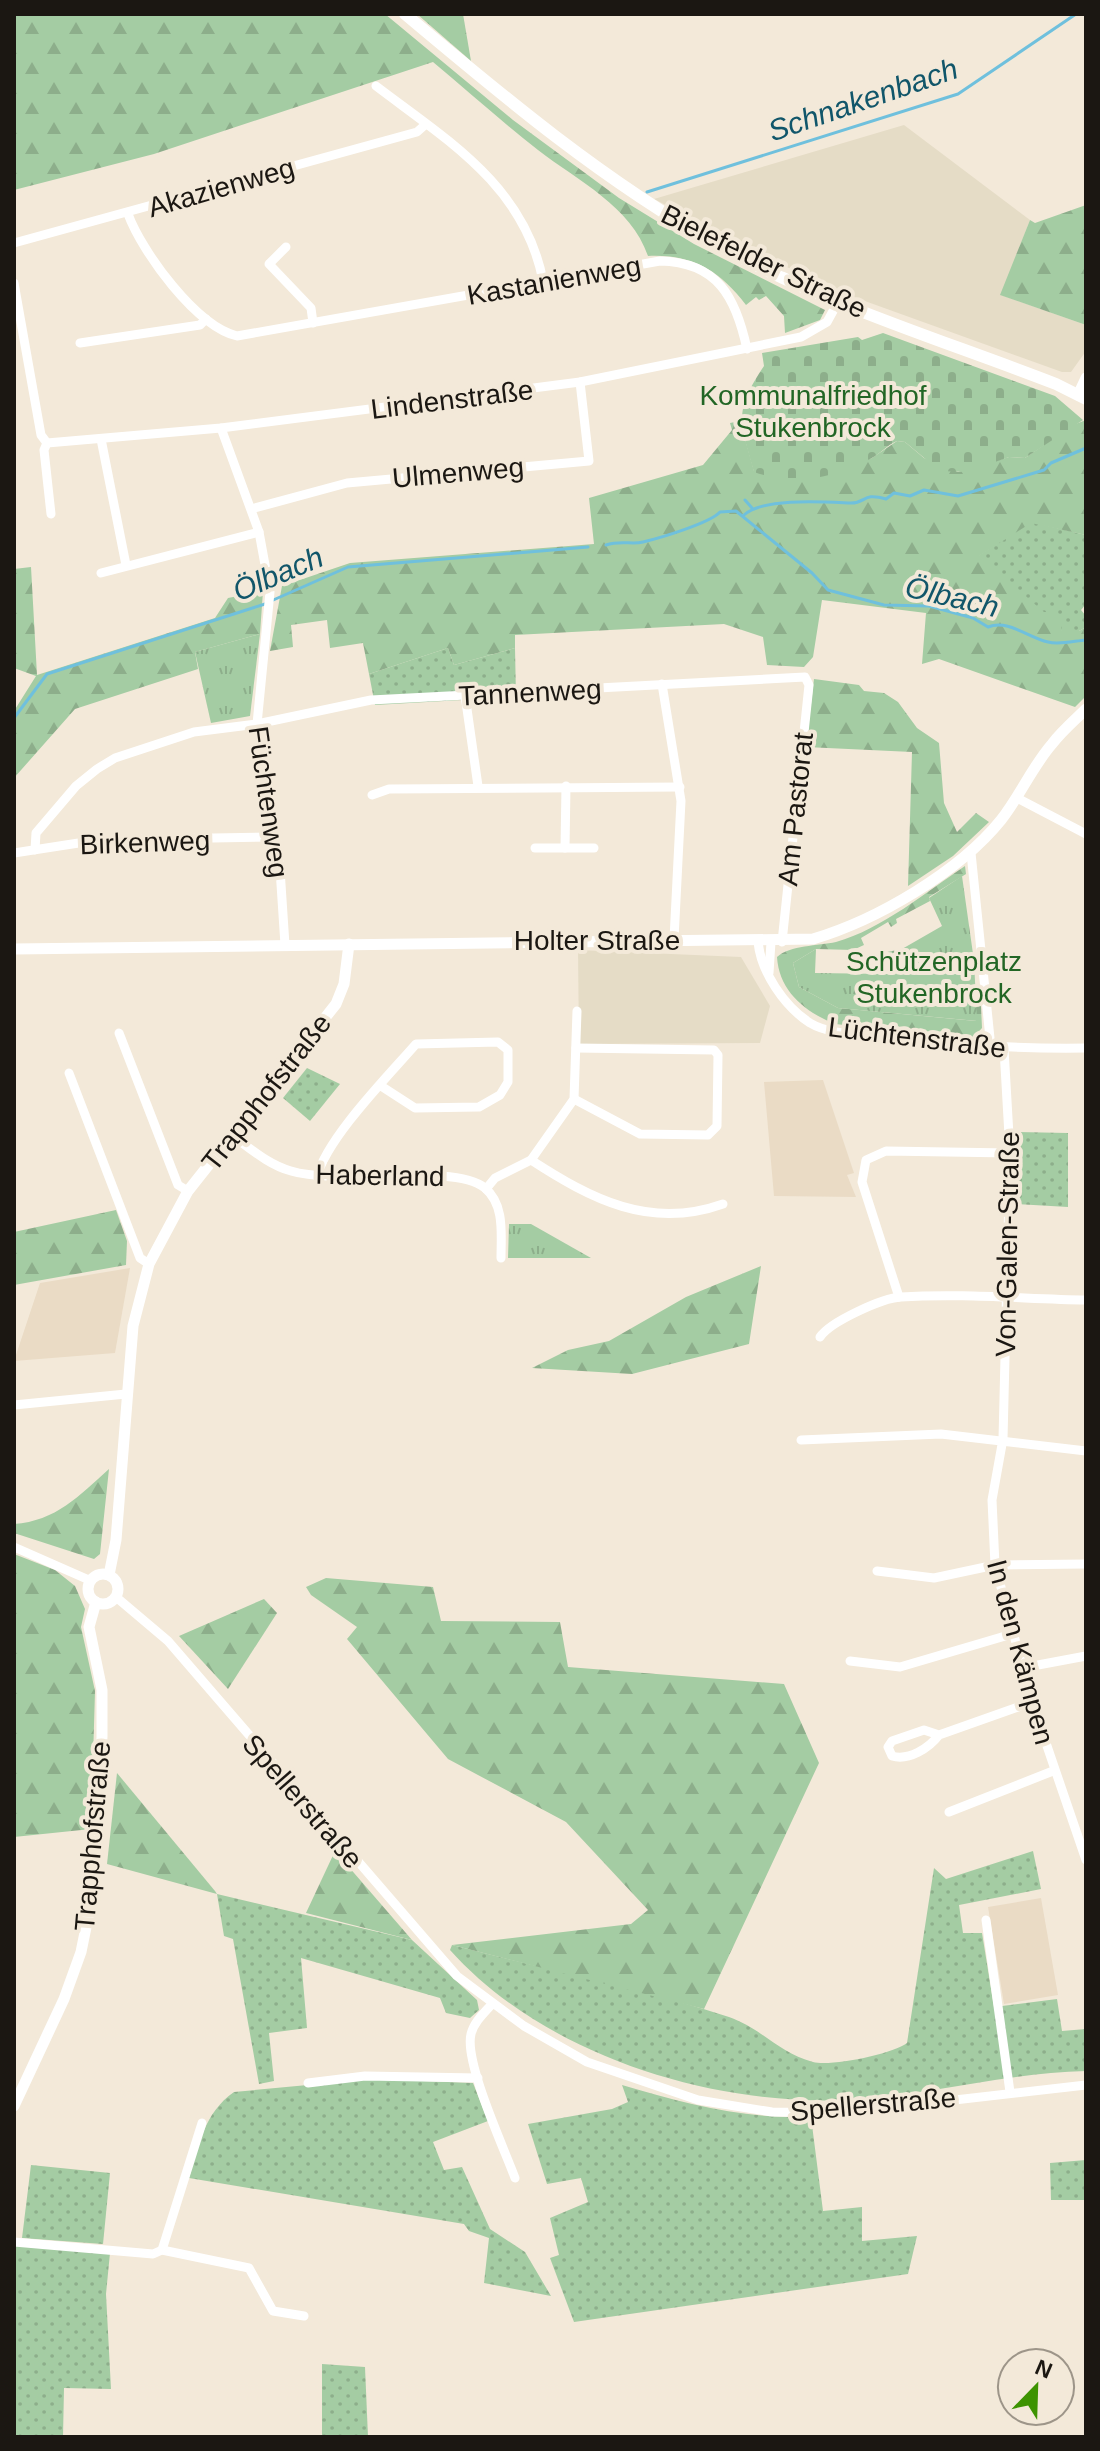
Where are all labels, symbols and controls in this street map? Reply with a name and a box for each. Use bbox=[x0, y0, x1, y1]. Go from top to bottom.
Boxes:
water label: Schnakenbach bbox=[764, 52, 962, 147]
street label: Akazienweg bbox=[144, 152, 298, 223]
street label: Bielefelder Straße bbox=[656, 198, 871, 325]
street label: Kastanienweg bbox=[465, 250, 643, 311]
street label: Lindenstraße bbox=[369, 374, 535, 425]
park label: Kommunalfriedhof Stukenbrock bbox=[699, 380, 927, 443]
street label: Ulmenweg bbox=[391, 451, 525, 494]
water label: Ölbach bbox=[228, 540, 328, 607]
water label: Ölbach bbox=[902, 570, 1002, 623]
street label: Tannenweg bbox=[458, 673, 602, 712]
street label: Füchtenweg bbox=[243, 724, 294, 880]
street label: Am Pastorat bbox=[772, 731, 819, 887]
street label: Birkenweg bbox=[79, 825, 211, 860]
street label: Holter Straße bbox=[514, 925, 680, 956]
park label: Schützenplatz Stukenbrock bbox=[846, 946, 1022, 1009]
street label: Trapphofstraße bbox=[196, 1008, 337, 1177]
street label: Lüchtenstraße bbox=[826, 1011, 1008, 1064]
street label: Von-Galen-Straße bbox=[990, 1131, 1025, 1357]
street label: Haberland bbox=[315, 1159, 445, 1192]
street label: In den Kämpen bbox=[981, 1556, 1060, 1748]
street label: Spellerstraße bbox=[236, 1728, 369, 1874]
street label: Trapphofstraße bbox=[69, 1740, 116, 1932]
street label: Spellerstraße bbox=[789, 2082, 957, 2127]
north arrow bbox=[996, 2347, 1076, 2427]
text: N bbox=[1031, 2354, 1056, 2384]

